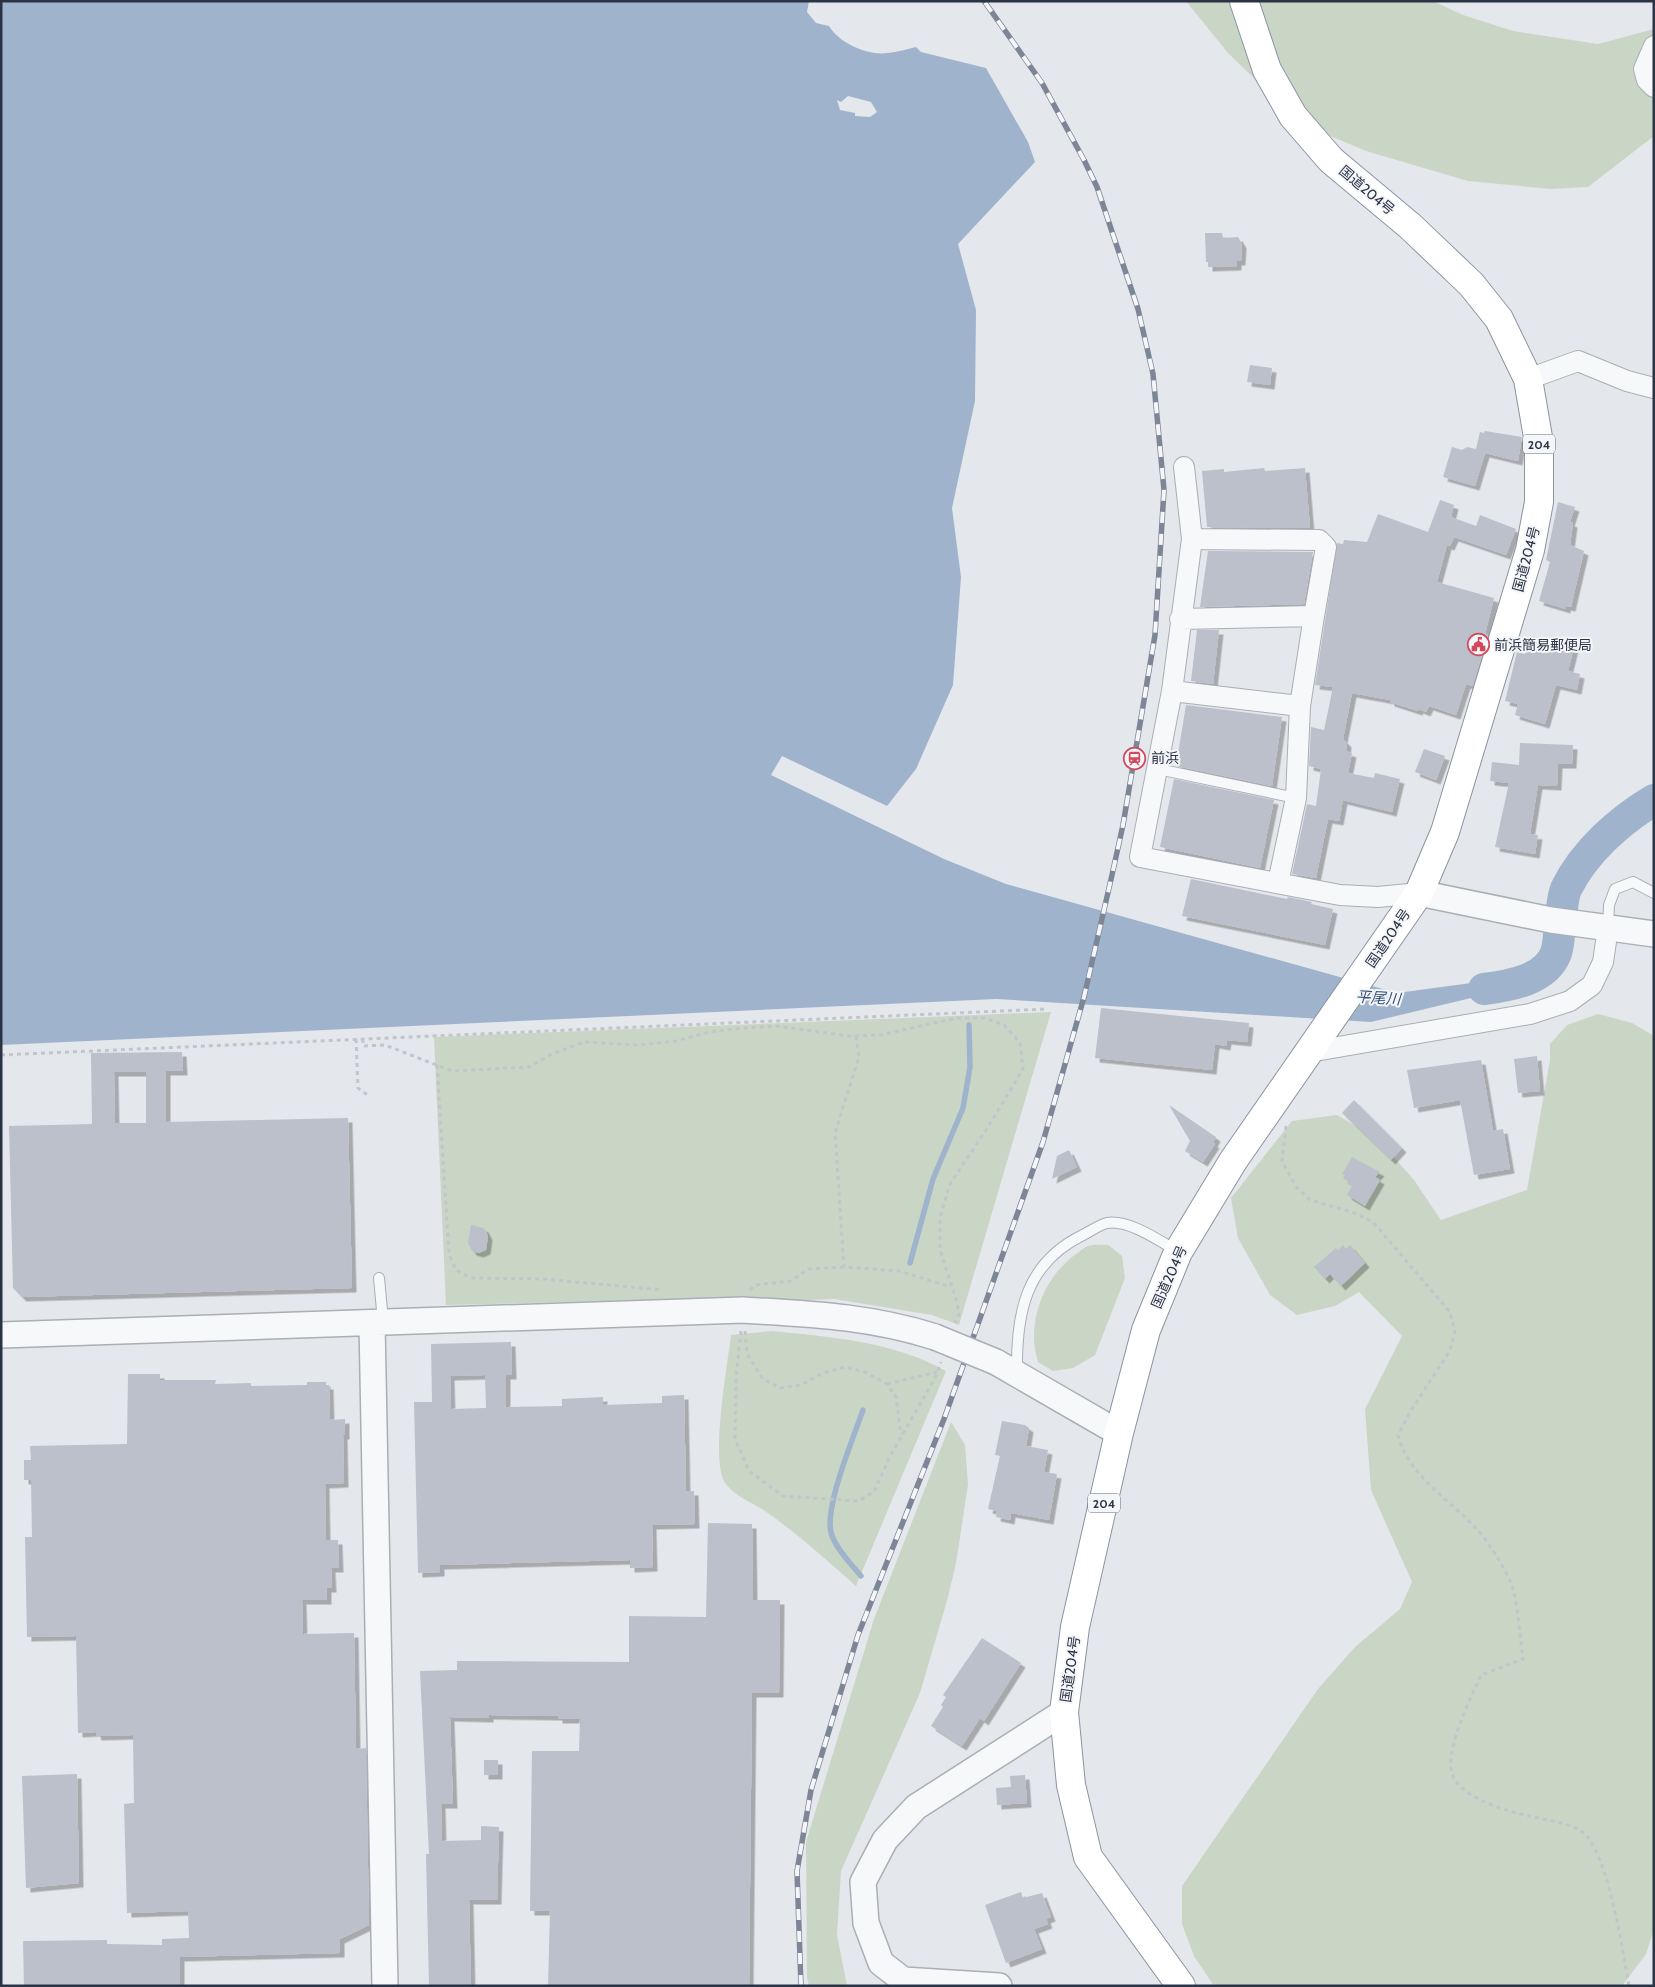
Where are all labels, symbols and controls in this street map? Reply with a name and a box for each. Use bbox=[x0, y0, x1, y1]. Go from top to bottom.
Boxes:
street label: 国道204号 bbox=[1335, 162, 1399, 218]
road number: 204 bbox=[1523, 434, 1555, 454]
street label: 国道204号 bbox=[1509, 524, 1543, 594]
public building icon: 前浜簡易郵便局 bbox=[1466, 633, 1490, 657]
place label: 前浜簡易郵便局 bbox=[1494, 636, 1592, 654]
station icon: 前浜 bbox=[1123, 746, 1147, 770]
place label: 前浜 bbox=[1151, 749, 1179, 767]
street label: 国道204号 bbox=[1362, 905, 1414, 971]
water label: 平尾川 bbox=[1355, 987, 1403, 1009]
street label: 国道204号 bbox=[1147, 1243, 1191, 1311]
road number: 204 bbox=[1088, 1494, 1120, 1512]
street label: 国道204号 bbox=[1056, 1634, 1084, 1704]

